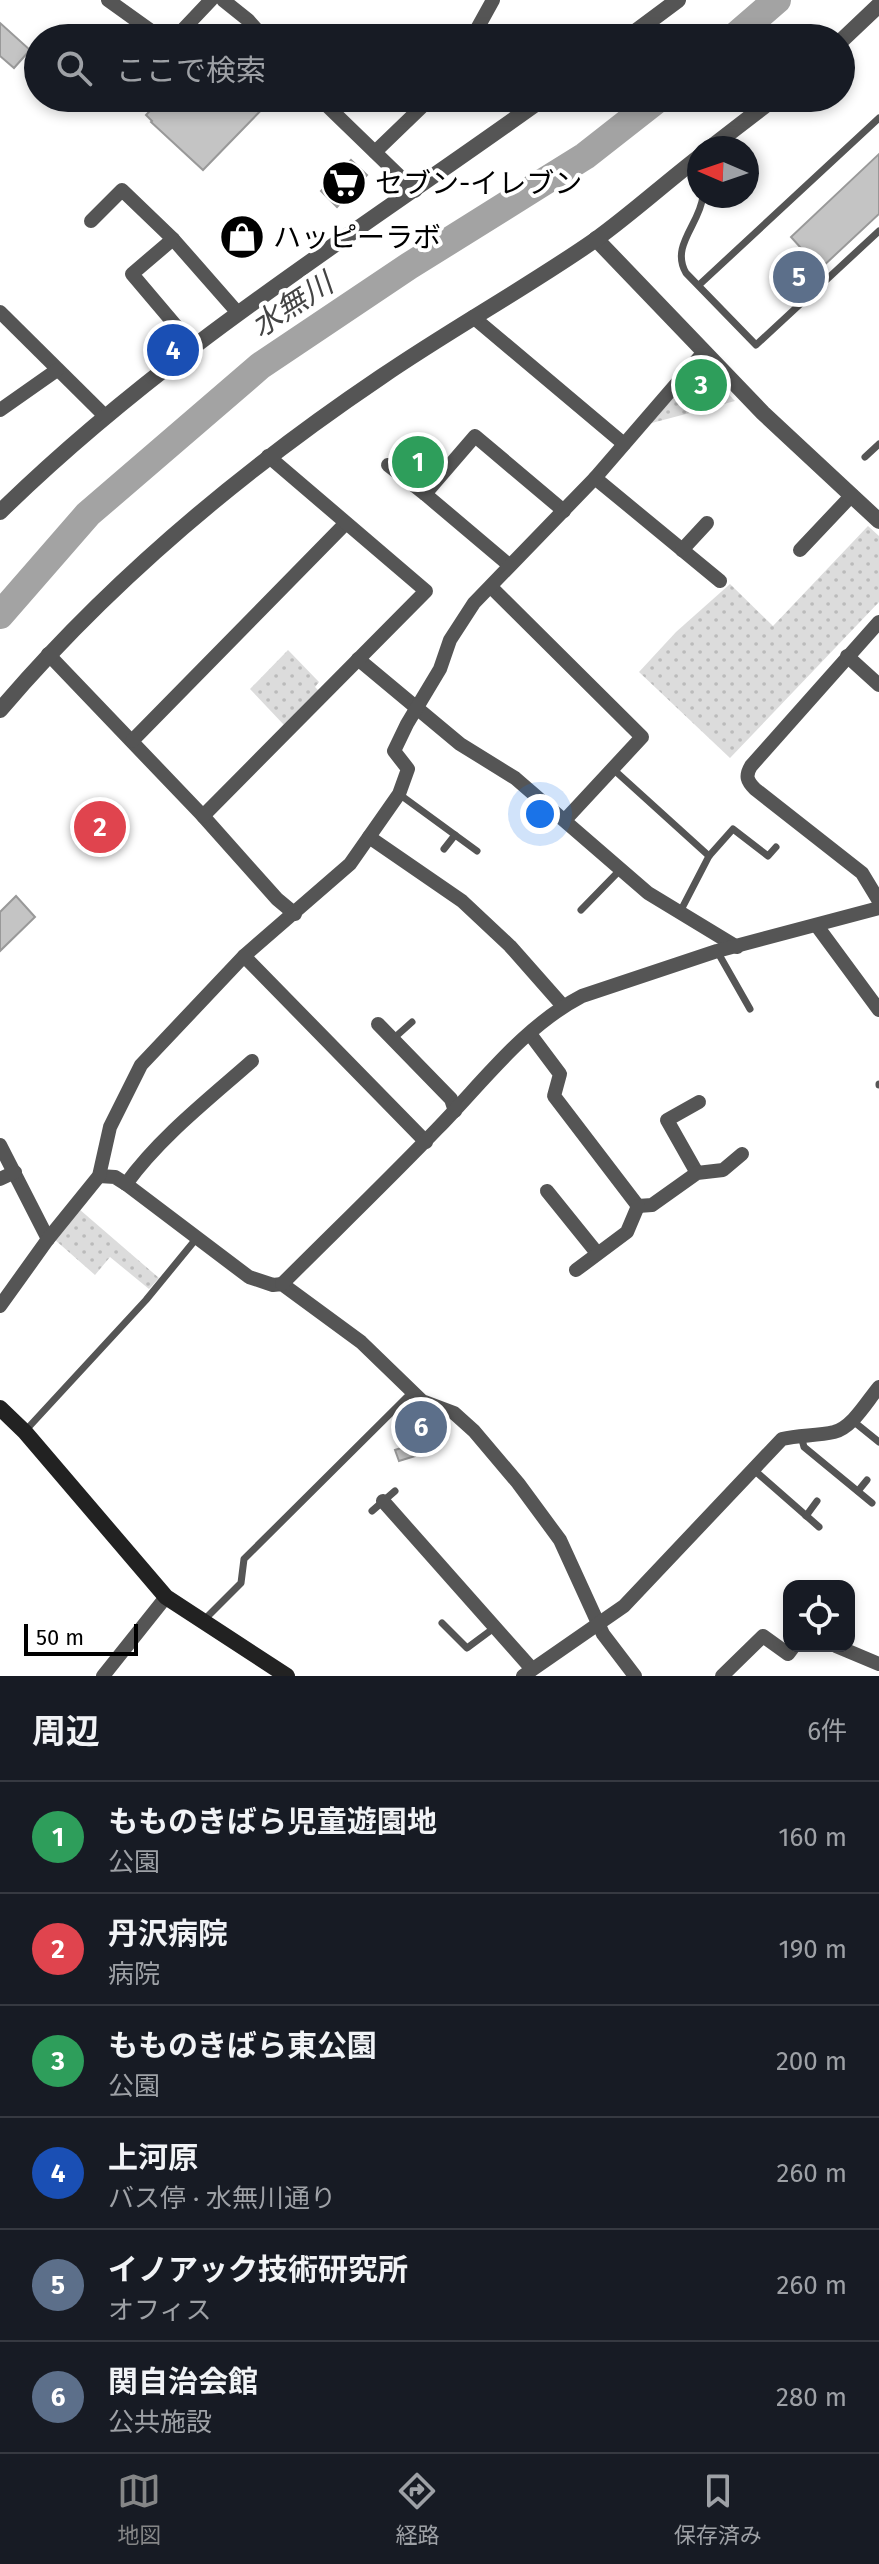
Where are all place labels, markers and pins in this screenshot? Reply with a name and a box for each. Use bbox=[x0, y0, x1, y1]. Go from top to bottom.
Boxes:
supermarket icon: セブン-イレブン bbox=[320, 159, 368, 207]
place label: セブン-イレブン bbox=[375, 167, 582, 200]
shop icon: ハッピーラボ bbox=[218, 213, 266, 261]
place label: ハッピーラボ bbox=[273, 221, 441, 254]
pin: 5 bbox=[773, 247, 825, 307]
pin: 4 bbox=[147, 320, 199, 380]
pin: 3 bbox=[675, 355, 727, 415]
pin: 1 bbox=[392, 432, 444, 492]
pin: 2 bbox=[74, 797, 126, 857]
pin: 6 bbox=[395, 1397, 447, 1457]

